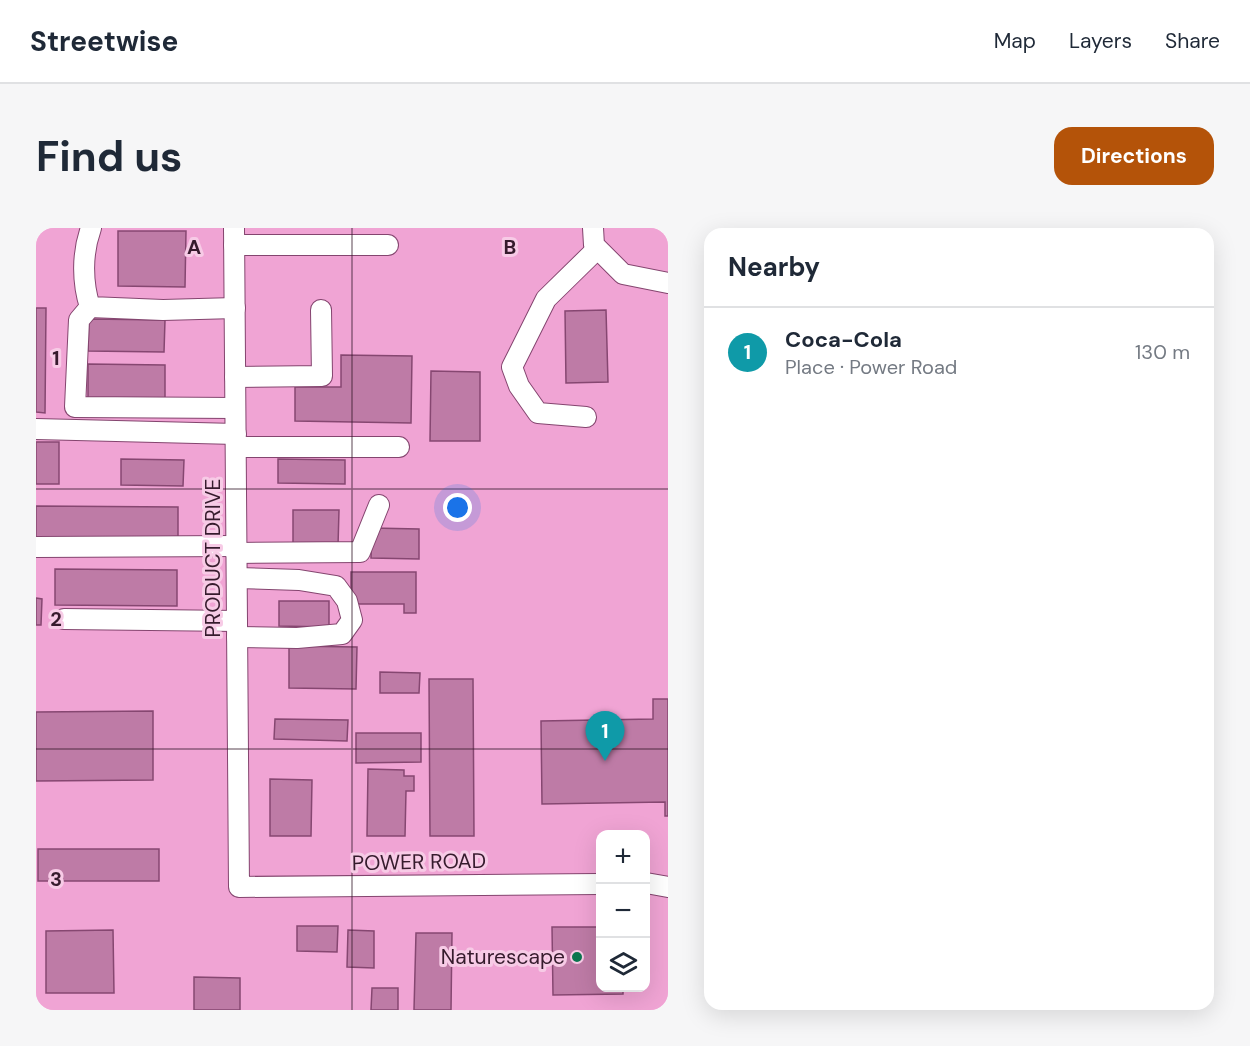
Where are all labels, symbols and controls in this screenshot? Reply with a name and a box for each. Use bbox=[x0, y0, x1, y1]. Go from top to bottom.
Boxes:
text: Streetwise bbox=[30, 23, 178, 60]
text: Map bbox=[994, 27, 1036, 55]
text: Layers bbox=[1069, 27, 1132, 55]
text: Share bbox=[1165, 27, 1220, 55]
button: Directions bbox=[1054, 127, 1214, 185]
text: Find us bbox=[36, 129, 182, 184]
text: A bbox=[187, 234, 201, 260]
text: B bbox=[504, 234, 516, 260]
text: Nearby bbox=[728, 250, 820, 284]
text: Coca-Cola bbox=[785, 325, 902, 354]
text: 1 bbox=[744, 339, 751, 365]
text: 130 m bbox=[1135, 339, 1190, 365]
text: 1 bbox=[52, 345, 60, 371]
text: Place · Power Road bbox=[785, 354, 957, 380]
street label: PRODUCT DRIVE bbox=[199, 479, 227, 637]
your location bbox=[443, 493, 472, 522]
text: 2 bbox=[50, 606, 62, 632]
pin: 1 bbox=[586, 712, 624, 761]
map controls bbox=[596, 830, 650, 992]
button: + bbox=[596, 830, 650, 884]
street label: POWER ROAD bbox=[352, 847, 486, 877]
text: 3 bbox=[50, 866, 62, 892]
button: − bbox=[596, 884, 650, 938]
button: layers bbox=[596, 938, 650, 992]
place label: Naturescape bbox=[441, 943, 565, 971]
marker: Naturescape bbox=[570, 950, 584, 964]

